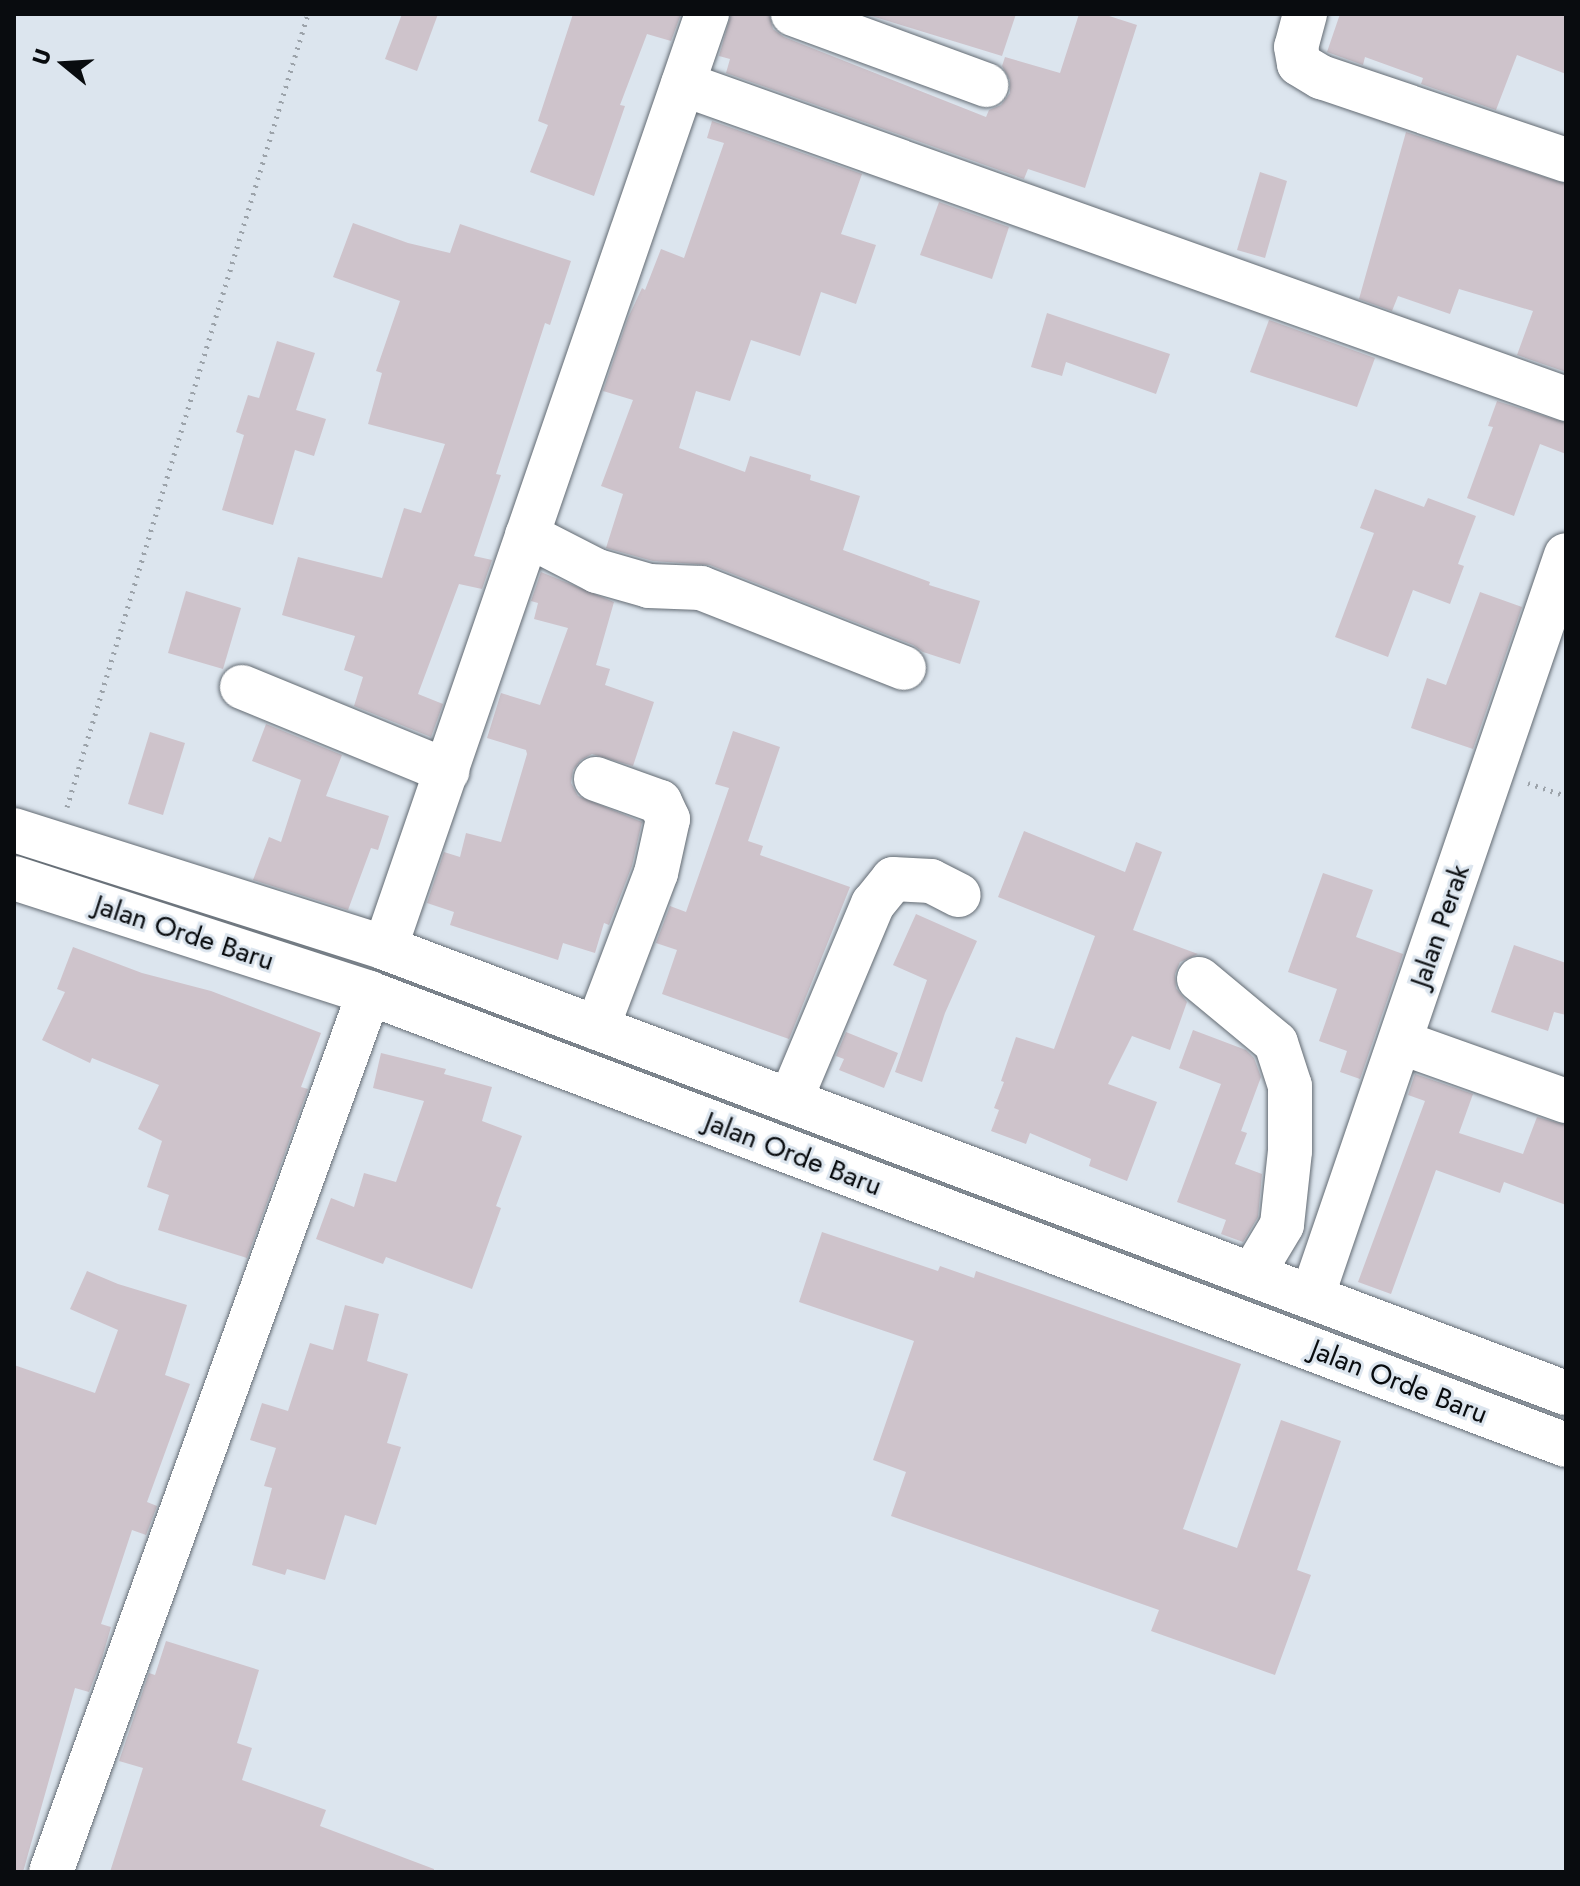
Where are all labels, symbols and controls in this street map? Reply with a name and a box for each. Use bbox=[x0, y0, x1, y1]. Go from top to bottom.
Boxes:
north arrow bbox=[24, 24, 104, 104]
text: U bbox=[24, 44, 59, 69]
street label: Jalan Perak bbox=[1403, 860, 1477, 992]
street label: Jalan Orde Baru bbox=[90, 888, 278, 978]
street label: Jalan Orde Baru bbox=[700, 1105, 886, 1203]
street label: Jalan Orde Baru bbox=[1306, 1333, 1492, 1431]

